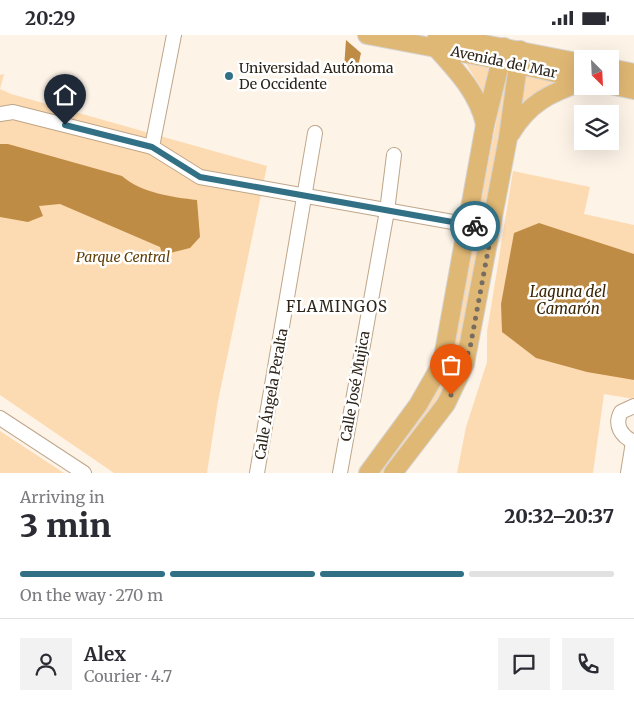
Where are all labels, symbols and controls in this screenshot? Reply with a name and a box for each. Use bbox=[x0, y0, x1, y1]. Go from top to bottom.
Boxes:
text: 20:29 bbox=[25, 6, 76, 30]
street label: Avenida del Mar bbox=[448, 42, 559, 82]
north arrow bbox=[574, 50, 619, 95]
map controls bbox=[574, 50, 619, 150]
place label: Universidad Autónoma De Occidente bbox=[239, 59, 394, 93]
marker: Universidad Autónoma De Occidente bbox=[223, 70, 235, 82]
pin bbox=[44, 74, 86, 125]
icon: home bbox=[51, 81, 79, 109]
button: layers bbox=[574, 105, 619, 150]
courier bbox=[450, 201, 500, 251]
icon: bike bbox=[461, 212, 489, 240]
park label: Parque Central bbox=[76, 248, 170, 266]
water label: Laguna del Camarón bbox=[530, 282, 606, 318]
district label: FLAMINGOS bbox=[286, 297, 388, 316]
street label: Calle Ángela Peralta bbox=[251, 326, 291, 461]
street label: Calle José Mujica bbox=[336, 329, 374, 443]
pin bbox=[430, 344, 472, 395]
icon: bag bbox=[437, 351, 465, 379]
text: Arriving in bbox=[20, 487, 105, 507]
text: 20:32–20:37 bbox=[504, 504, 614, 528]
text: 3 min bbox=[20, 506, 111, 546]
text: On the way · 270 m bbox=[20, 585, 163, 605]
button: person bbox=[20, 638, 72, 690]
button: chat bbox=[498, 638, 550, 690]
button: phone bbox=[562, 638, 614, 690]
text: Alex bbox=[84, 642, 126, 666]
text: Courier · 4.7 bbox=[84, 666, 172, 686]

